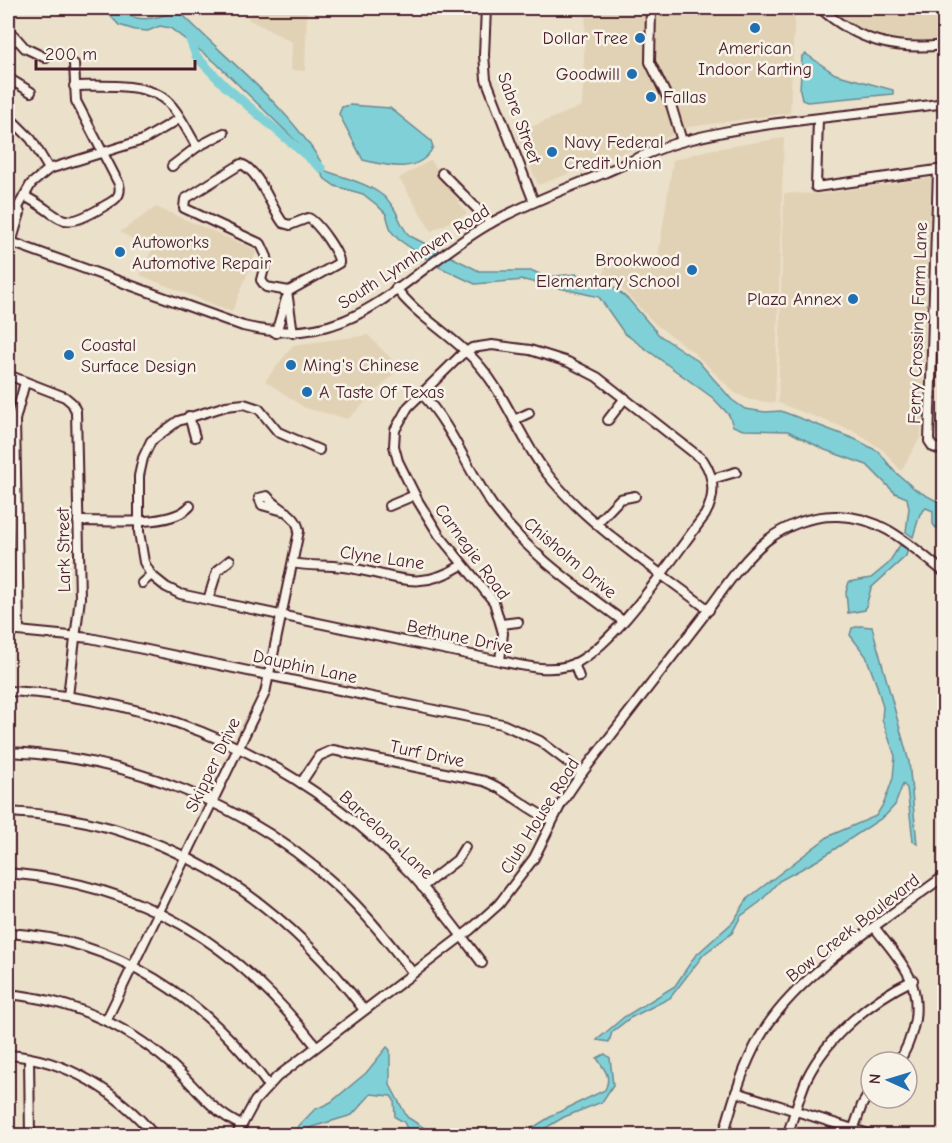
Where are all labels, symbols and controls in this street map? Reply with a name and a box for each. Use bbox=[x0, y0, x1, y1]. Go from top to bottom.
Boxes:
marker: American Indoor Karting bbox=[748, 21, 762, 35]
place label: Dollar Tree bbox=[543, 28, 628, 49]
marker: Dollar Tree bbox=[633, 31, 647, 45]
scale bar bbox=[36, 33, 195, 71]
place label: American Indoor Karting bbox=[698, 38, 812, 80]
text: 200 m bbox=[45, 44, 97, 65]
place label: Goodwill bbox=[556, 64, 620, 85]
marker: Goodwill bbox=[625, 67, 639, 81]
street label: Sabre Street bbox=[493, 69, 546, 167]
place label: Fallas bbox=[663, 87, 706, 108]
marker: Fallas bbox=[644, 90, 658, 104]
place label: Navy Federal Credit Union bbox=[564, 132, 664, 174]
marker: Navy Federal Credit Union bbox=[545, 145, 559, 159]
street label: South Lynnhaven Road bbox=[334, 200, 494, 314]
street label: Ferry Crossing Farm Lane bbox=[904, 222, 932, 424]
place label: Autoworks Automotive Repair bbox=[132, 232, 272, 274]
marker: Autoworks Automotive Repair bbox=[113, 245, 127, 259]
place label: Brookwood Elementary School bbox=[536, 250, 680, 292]
marker: Brookwood Elementary School bbox=[685, 263, 699, 277]
place label: Plaza Annex bbox=[747, 289, 841, 310]
marker: Plaza Annex bbox=[846, 292, 860, 306]
place label: Coastal Surface Design bbox=[81, 335, 196, 377]
marker: Coastal Surface Design bbox=[62, 348, 76, 362]
place label: Ming's Chinese bbox=[303, 355, 419, 376]
marker: Ming's Chinese bbox=[284, 358, 298, 372]
place label: A Taste Of Texas bbox=[319, 382, 444, 403]
marker: A Taste Of Texas bbox=[300, 385, 314, 399]
street label: Carnegie Road bbox=[430, 500, 514, 604]
street label: Lark Street bbox=[53, 507, 75, 593]
street label: Chisholm Drive bbox=[519, 513, 621, 603]
street label: Clyne Lane bbox=[338, 542, 426, 574]
street label: Bethune Drive bbox=[405, 616, 515, 658]
street label: Dauphin Lane bbox=[251, 646, 359, 688]
street label: Skipper Drive bbox=[181, 714, 245, 816]
street label: Turf Drive bbox=[388, 736, 466, 772]
street label: Club House Road bbox=[496, 754, 584, 878]
street label: Barcelona Lane bbox=[335, 786, 437, 884]
street label: Bow Creek Boulevard bbox=[782, 869, 924, 987]
north arrow bbox=[859, 1050, 919, 1110]
text: N bbox=[866, 1073, 884, 1085]

